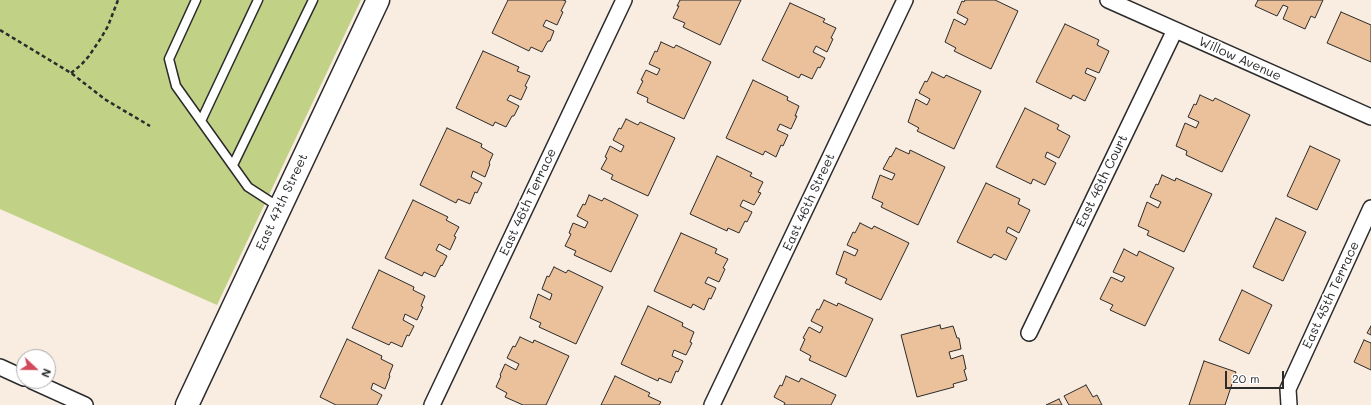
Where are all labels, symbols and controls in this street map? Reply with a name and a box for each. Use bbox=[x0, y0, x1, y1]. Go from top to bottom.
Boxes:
street label: Willow Avenue bbox=[1196, 34, 1284, 84]
street label: East 46th Court bbox=[1073, 132, 1131, 230]
street label: East 46th Terrace bbox=[496, 146, 560, 258]
street label: East 47th Street bbox=[253, 151, 311, 253]
street label: East 46th Street bbox=[780, 151, 838, 253]
street label: East 45th Terrace bbox=[1299, 239, 1363, 351]
north arrow bbox=[16, 349, 56, 389]
scale bar bbox=[1227, 363, 1286, 389]
text: N bbox=[38, 367, 55, 380]
text: 20 m bbox=[1232, 370, 1260, 386]

